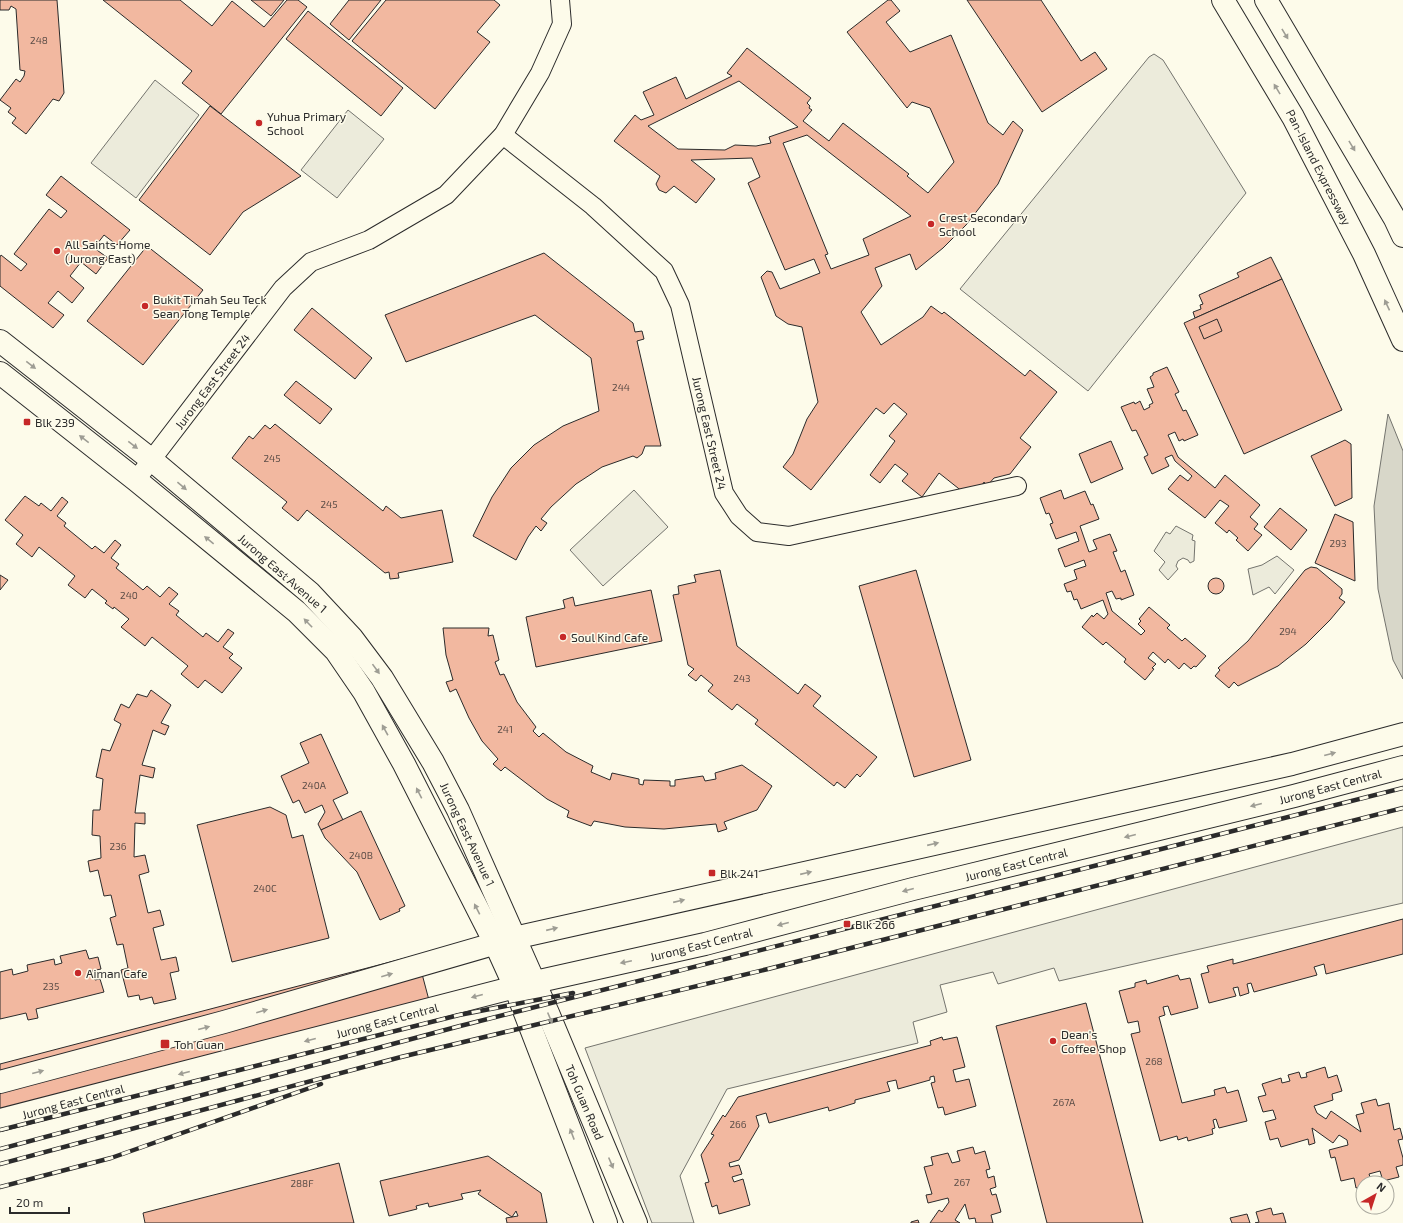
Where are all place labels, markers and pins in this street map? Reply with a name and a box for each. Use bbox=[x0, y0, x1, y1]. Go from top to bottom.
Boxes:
place label: Yuhua Primary School bbox=[267, 109, 347, 137]
marker: Yuhua Primary School bbox=[254, 118, 264, 128]
place label: Crest Secondary School bbox=[939, 210, 1028, 238]
marker: Crest Secondary School bbox=[926, 219, 936, 229]
place label: All Saints Home (Jurong East) bbox=[65, 237, 150, 265]
marker: All Saints Home (Jurong East) bbox=[52, 246, 62, 256]
place label: Bukit Timah Seu Teck Sean Tong Temple bbox=[153, 292, 267, 320]
marker: Bukit Timah Seu Teck Sean Tong Temple bbox=[140, 301, 150, 311]
place label: Blk 239 bbox=[35, 415, 75, 429]
marker: Blk 239 bbox=[22, 417, 32, 427]
place label: Soul Kind Cafe bbox=[571, 630, 648, 644]
marker: Soul Kind Cafe bbox=[558, 632, 568, 642]
place label: Blk 241 bbox=[720, 866, 759, 880]
marker: Blk 241 bbox=[707, 868, 717, 878]
place label: Blk 266 bbox=[855, 917, 895, 931]
marker: Blk 266 bbox=[842, 919, 852, 929]
place label: Aiman Cafe bbox=[86, 966, 148, 980]
marker: Aiman Cafe bbox=[73, 968, 83, 978]
place label: Dean's Coffee Shop bbox=[1061, 1027, 1126, 1055]
marker: Dean's Coffee Shop bbox=[1048, 1036, 1058, 1046]
place label: Toh Guan bbox=[174, 1037, 224, 1051]
marker: Toh Guan bbox=[159, 1038, 171, 1050]

